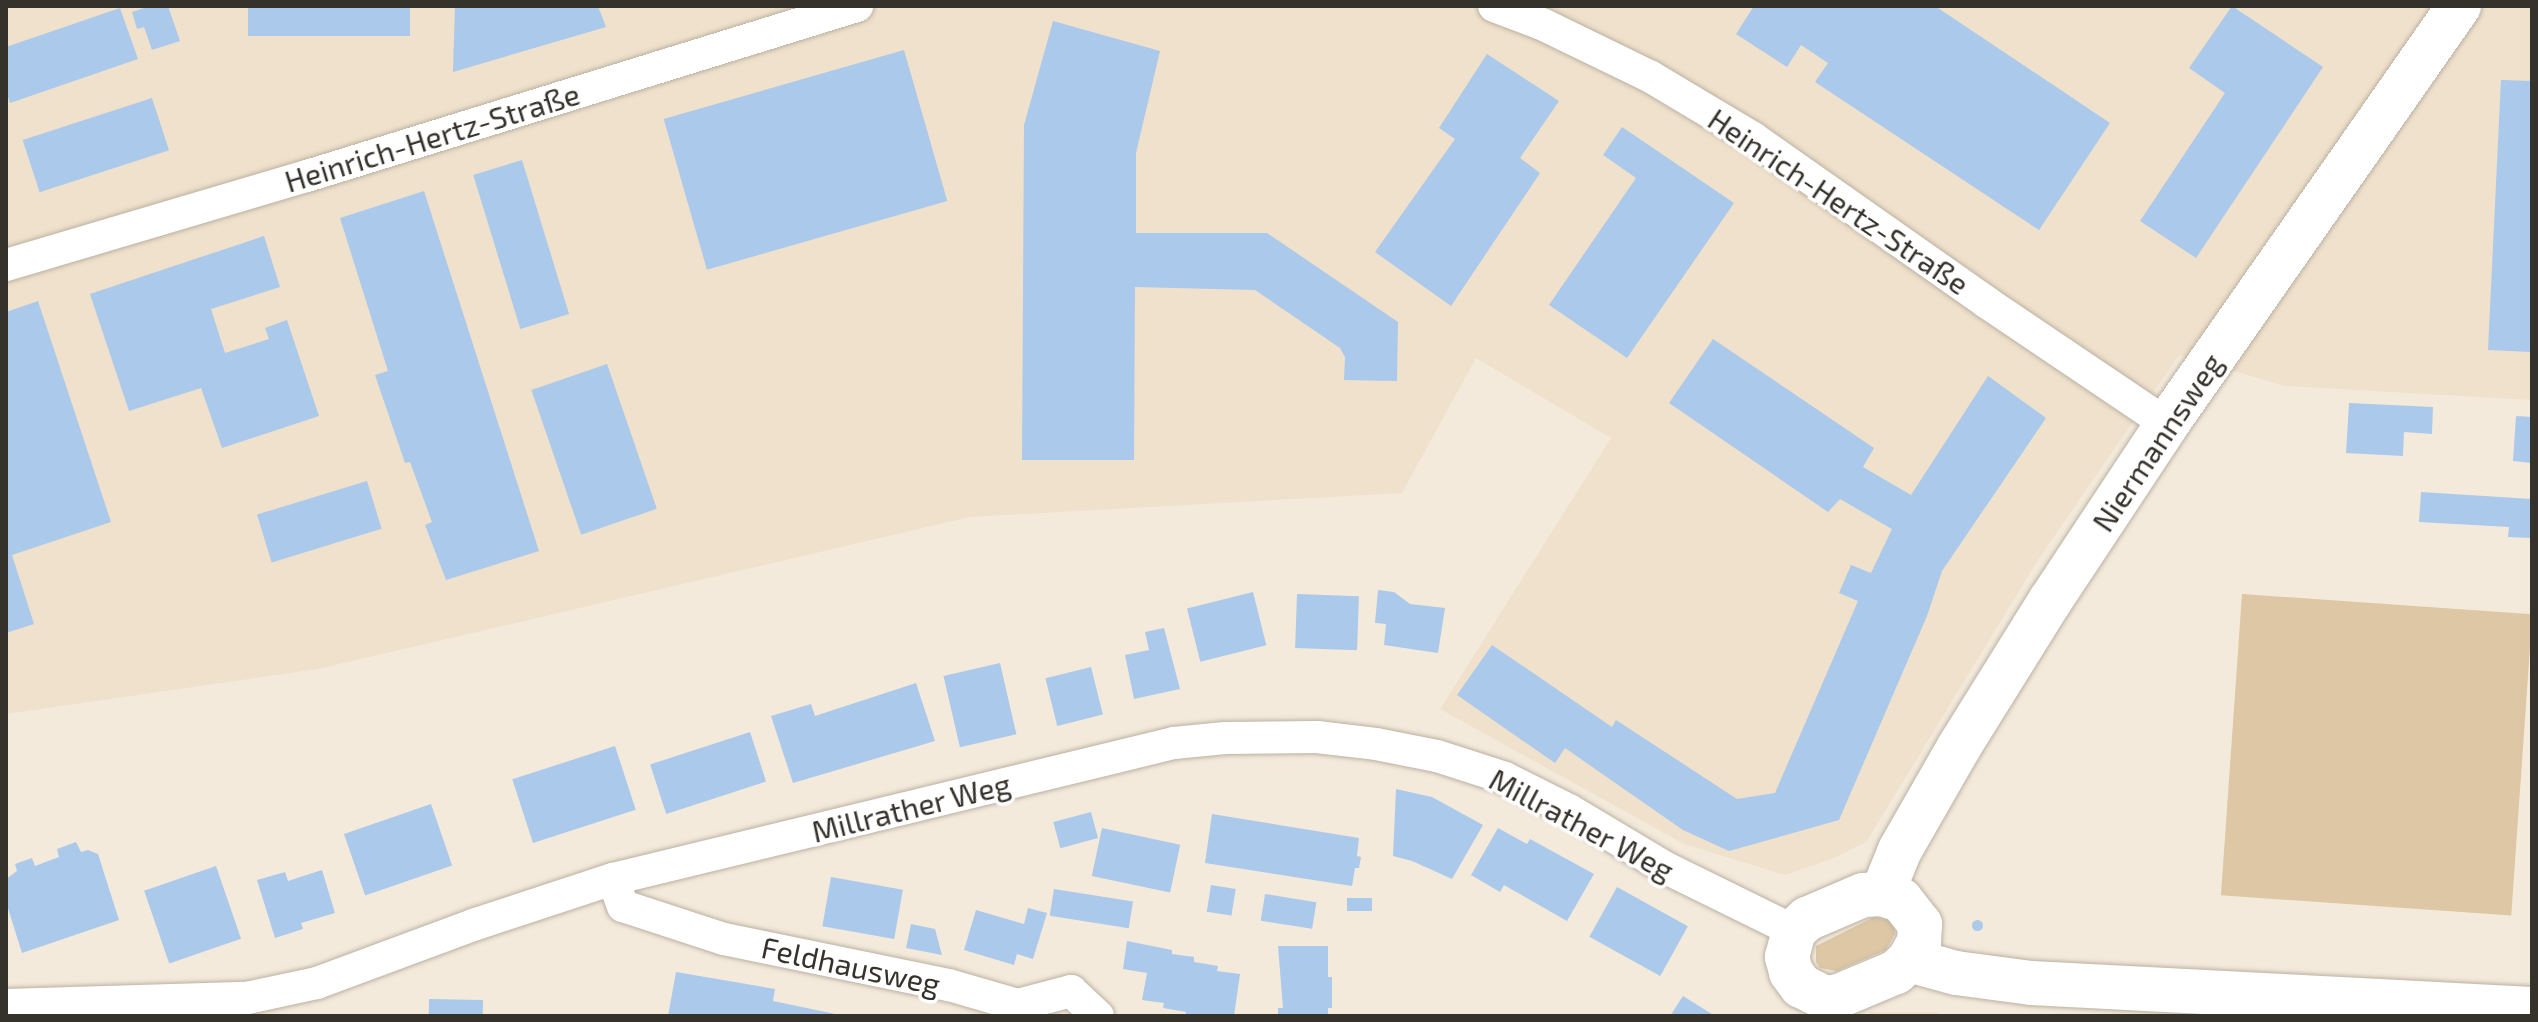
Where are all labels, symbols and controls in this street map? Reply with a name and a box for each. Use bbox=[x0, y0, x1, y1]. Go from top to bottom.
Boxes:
street label: Heinrich-Hertz-Straße bbox=[280, 75, 584, 199]
street label: Heinrich-Hertz-Straße bbox=[1702, 100, 1976, 302]
street label: Niermannsweg bbox=[2084, 346, 2230, 538]
street label: Millrather Weg bbox=[1483, 760, 1681, 888]
street label: Millrather Weg bbox=[807, 765, 1015, 849]
street label: Feldhausweg bbox=[758, 929, 944, 1001]

